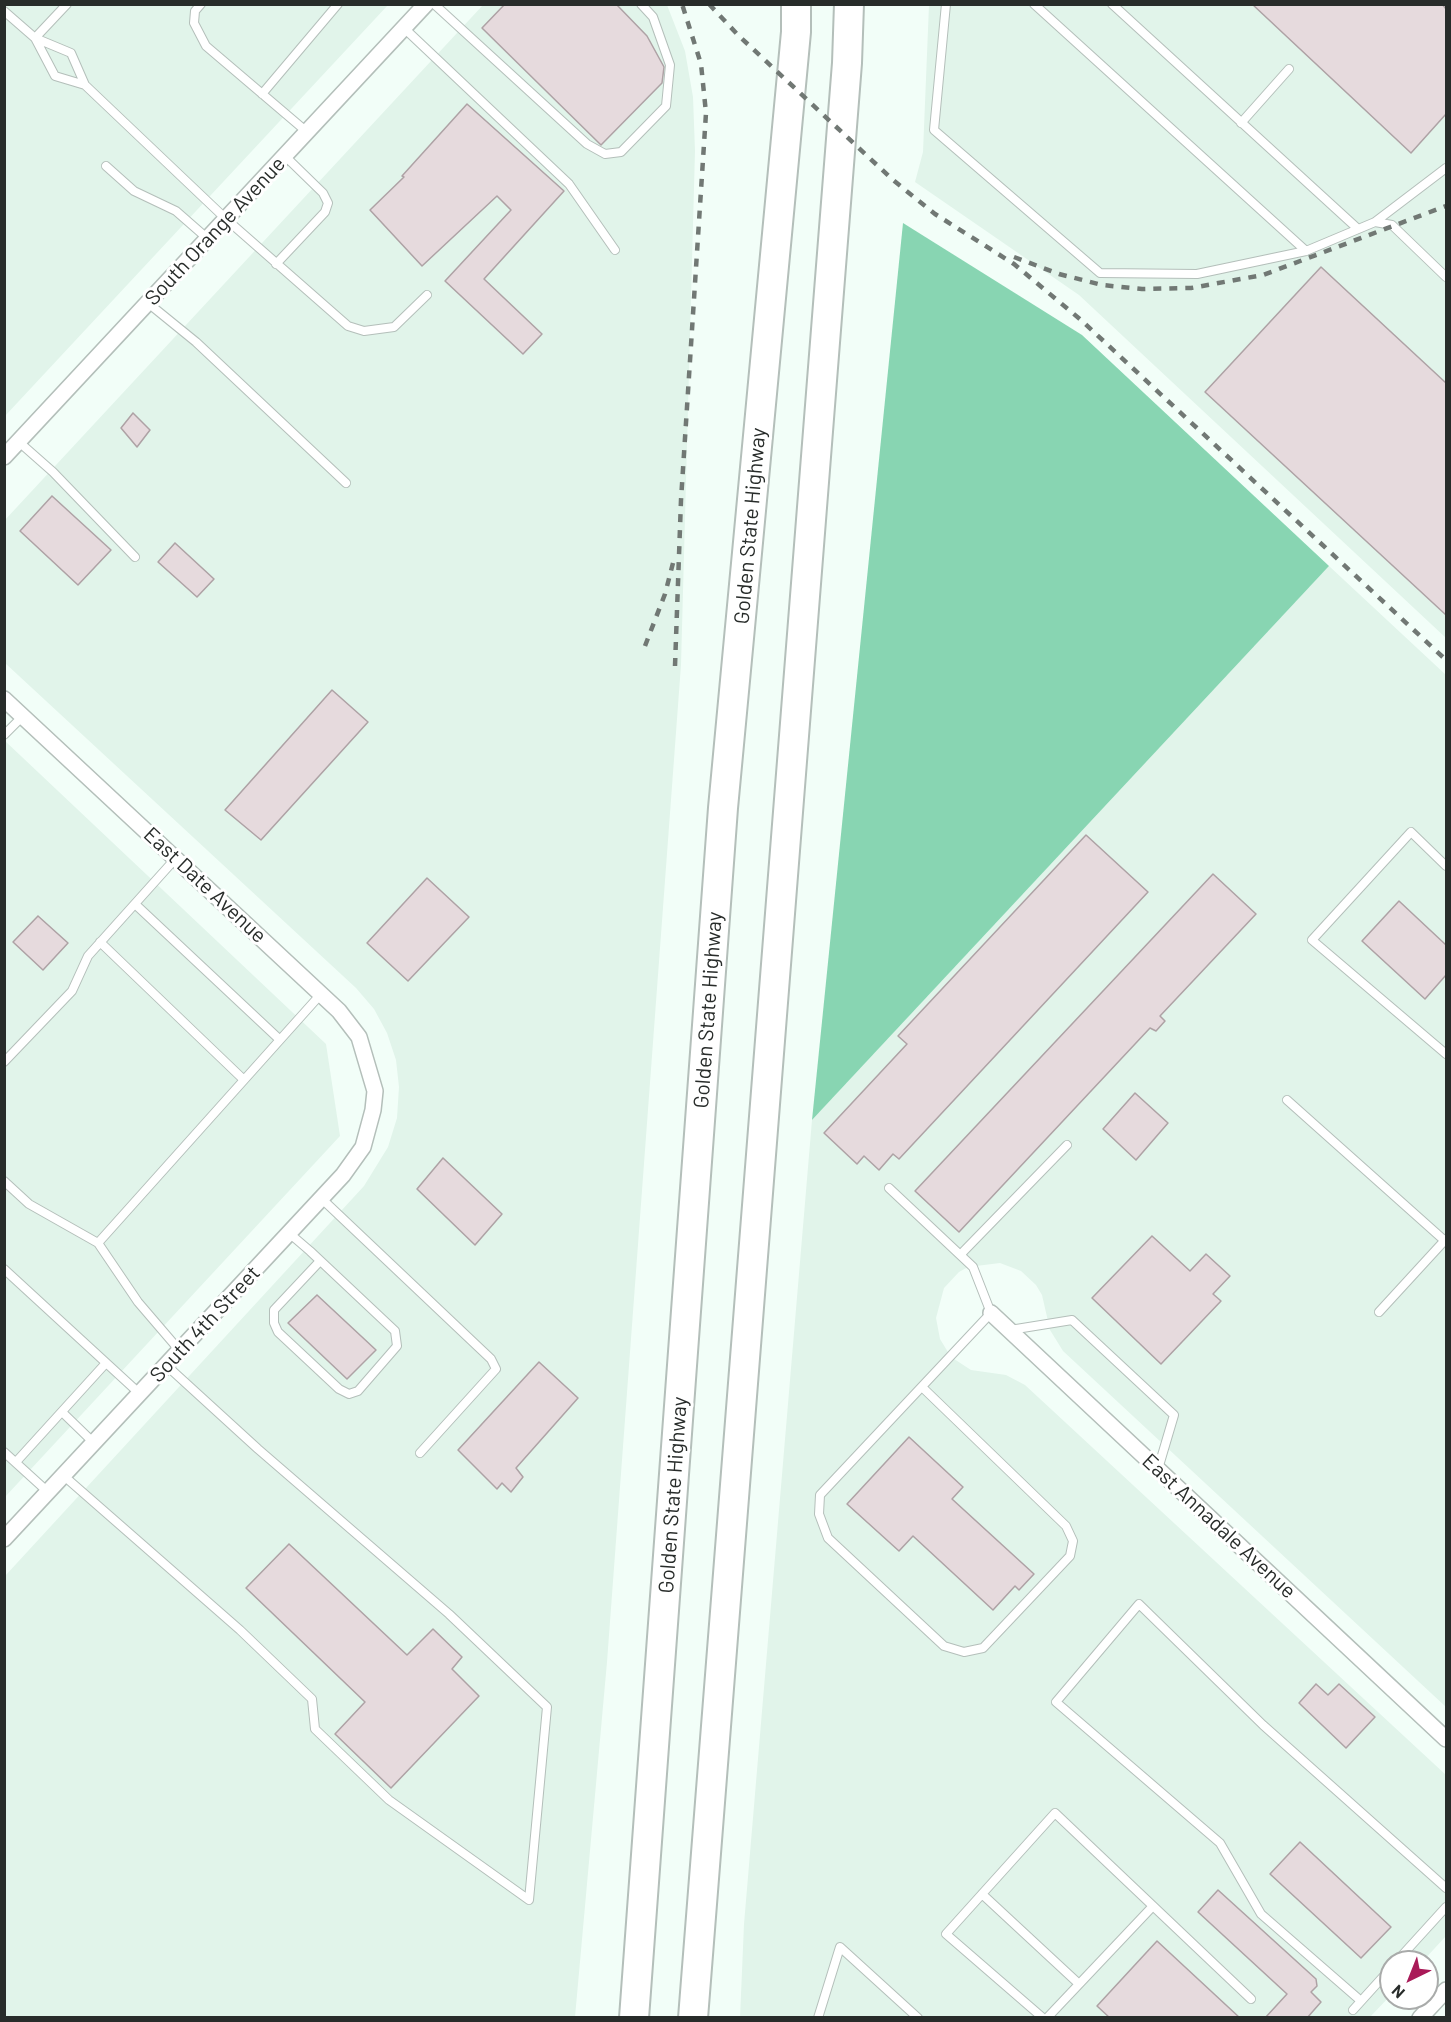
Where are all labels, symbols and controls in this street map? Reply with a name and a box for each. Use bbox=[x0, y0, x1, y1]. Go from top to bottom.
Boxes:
street label: South Orange Avenue bbox=[140, 151, 290, 311]
street label: Golden State Highway bbox=[729, 427, 771, 625]
street label: East Date Avenue bbox=[139, 822, 271, 948]
street label: Golden State Highway bbox=[689, 911, 727, 1109]
street label: South 4th Street bbox=[145, 1260, 265, 1388]
street label: Golden State Highway bbox=[654, 1396, 692, 1594]
street label: East Annadale Avenue bbox=[1137, 1448, 1301, 1604]
north arrow bbox=[1379, 1950, 1439, 2010]
text: N bbox=[1387, 1981, 1408, 2003]

